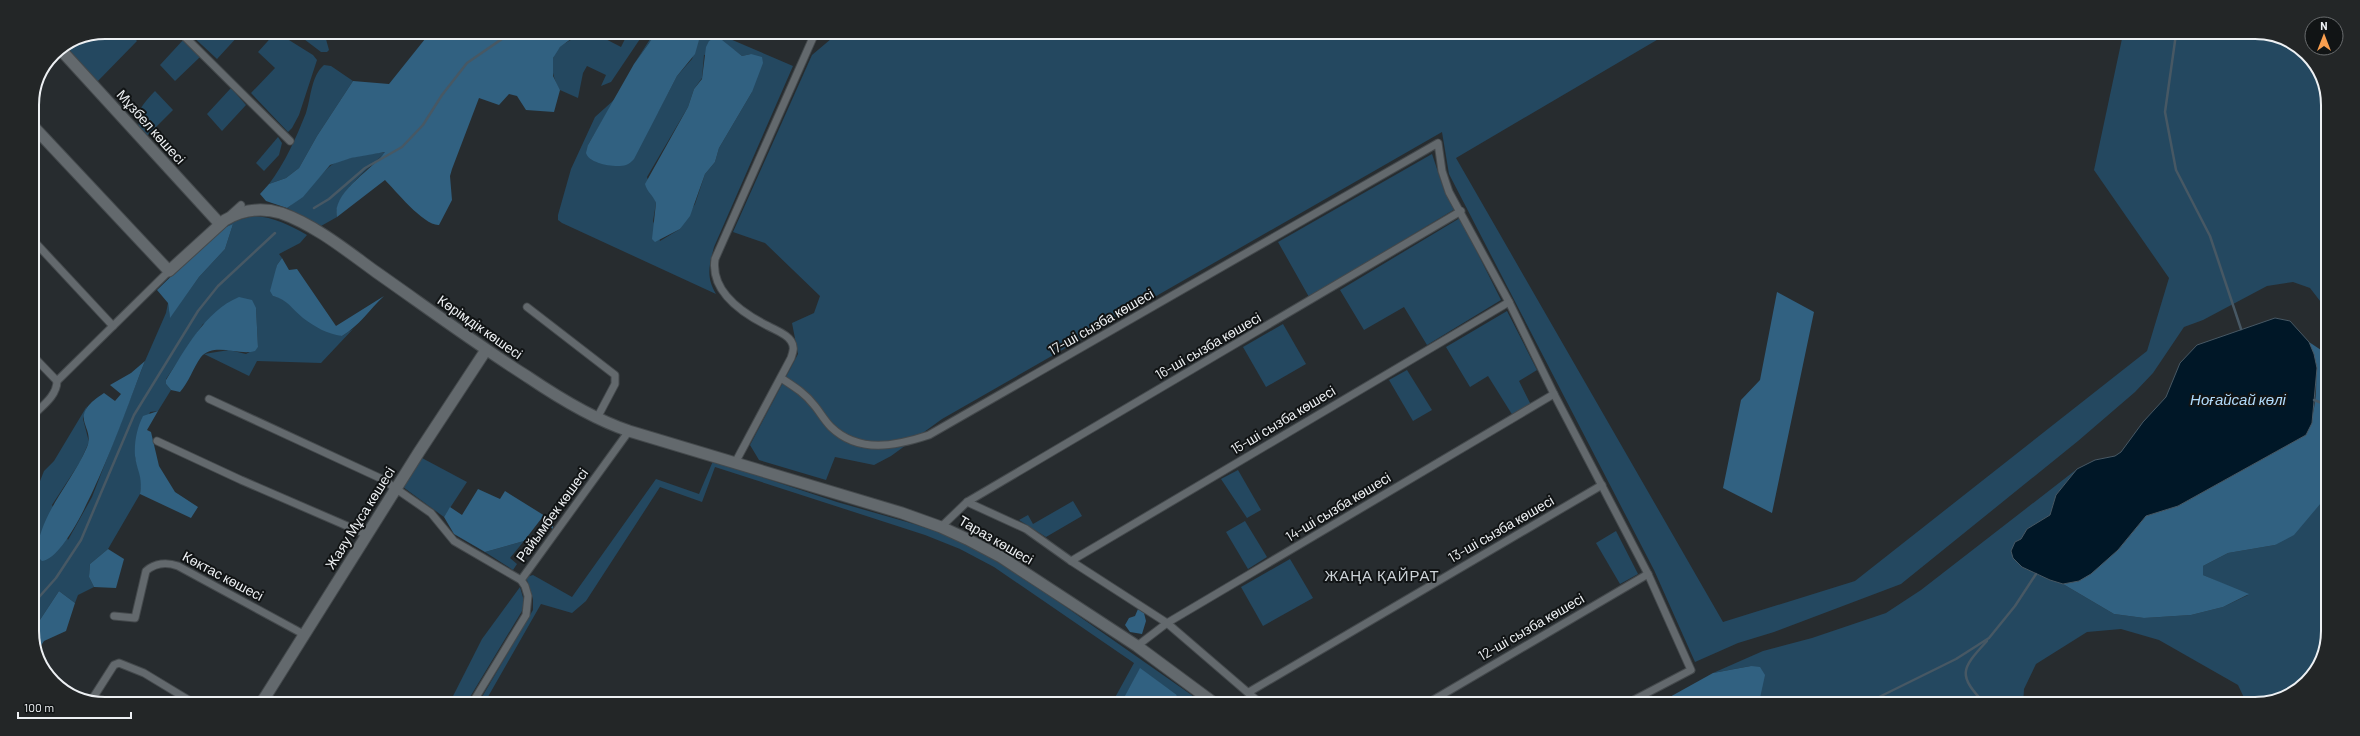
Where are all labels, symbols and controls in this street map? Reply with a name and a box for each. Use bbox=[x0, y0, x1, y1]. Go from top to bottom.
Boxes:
north arrow bbox=[2304, 16, 2344, 56]
text: N bbox=[2320, 19, 2328, 32]
street label: Мұзбел көшесі bbox=[114, 86, 189, 167]
street label: 17-ші сызба көшесі bbox=[1045, 284, 1156, 359]
street label: Көрімдік көшесі bbox=[435, 291, 526, 362]
street label: 16-ші сызба көшесі bbox=[1152, 308, 1264, 383]
street label: 15-ші сызба көшесі bbox=[1227, 382, 1338, 458]
water label: Ноғайсай көлі bbox=[2190, 390, 2287, 408]
street label: Жаяу Мұса көшесі bbox=[321, 463, 398, 572]
street label: Райымбек көшесі bbox=[512, 465, 591, 565]
street label: 14-ші сызба көшесі bbox=[1282, 468, 1394, 545]
street label: 13-ші сызба көшесі bbox=[1445, 491, 1557, 566]
street label: Тараз көшесі bbox=[956, 511, 1037, 568]
street label: Көктас көшесі bbox=[180, 547, 267, 604]
district label: ЖАҢА ҚАЙРАТ bbox=[1324, 566, 1440, 584]
street label: 12-ші сызба көшесі bbox=[1475, 589, 1587, 664]
scale bar bbox=[18, 694, 131, 720]
text: 100 m bbox=[24, 700, 54, 714]

